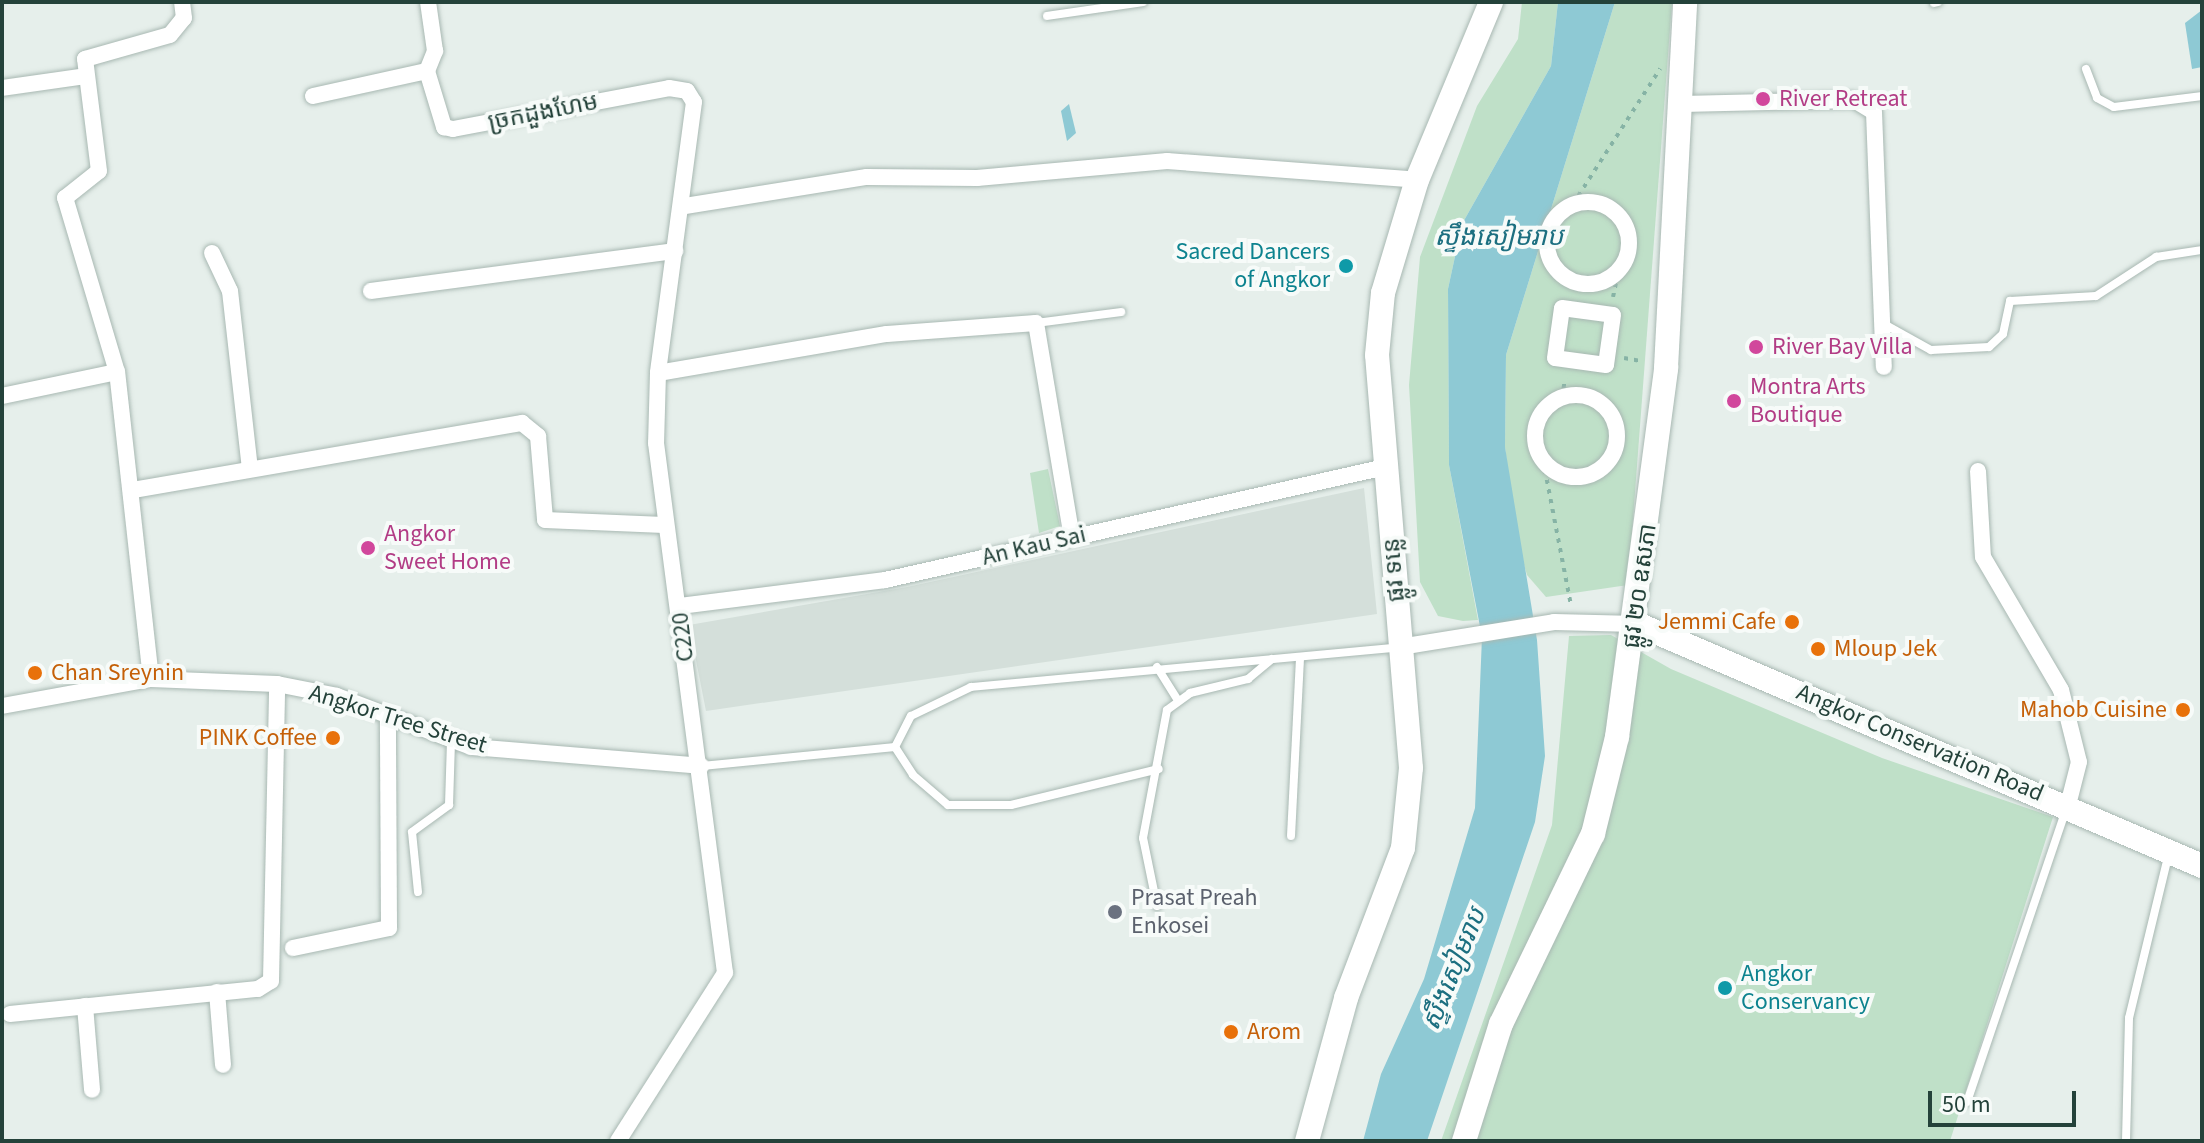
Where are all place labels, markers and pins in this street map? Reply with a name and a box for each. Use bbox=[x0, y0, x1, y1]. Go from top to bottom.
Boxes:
place label: River Retreat bbox=[1779, 85, 1907, 113]
marker: River Retreat bbox=[1754, 90, 1772, 108]
place label: Sacred Dancers of Angkor bbox=[1175, 238, 1330, 294]
marker: Sacred Dancers of Angkor bbox=[1337, 257, 1355, 275]
place label: River Bay Villa bbox=[1772, 333, 1913, 361]
marker: River Bay Villa bbox=[1747, 338, 1765, 356]
place label: Montra Arts Boutique bbox=[1750, 373, 1866, 429]
marker: Montra Arts Boutique bbox=[1725, 392, 1743, 410]
place label: Angkor Sweet Home bbox=[384, 520, 511, 576]
marker: Angkor Sweet Home bbox=[359, 539, 377, 557]
place label: Jemmi Cafe bbox=[1658, 608, 1776, 636]
marker: Jemmi Cafe bbox=[1783, 613, 1801, 631]
place label: Mloup Jek bbox=[1834, 635, 1937, 663]
marker: Mloup Jek bbox=[1809, 640, 1827, 658]
place label: Chan Sreynin bbox=[51, 659, 184, 687]
marker: Chan Sreynin bbox=[26, 664, 44, 682]
place label: Mahob Cuisine bbox=[2020, 696, 2167, 724]
marker: Mahob Cuisine bbox=[2174, 701, 2192, 719]
place label: PINK Coffee bbox=[199, 724, 317, 752]
marker: PINK Coffee bbox=[324, 729, 342, 747]
place label: Prasat Preah Enkosei bbox=[1131, 884, 1258, 940]
marker: Prasat Preah Enkosei bbox=[1106, 903, 1124, 921]
place label: Angkor Conservancy bbox=[1741, 960, 1870, 1016]
marker: Angkor Conservancy bbox=[1716, 979, 1734, 997]
place label: Arom bbox=[1247, 1018, 1301, 1046]
marker: Arom bbox=[1222, 1023, 1240, 1041]

